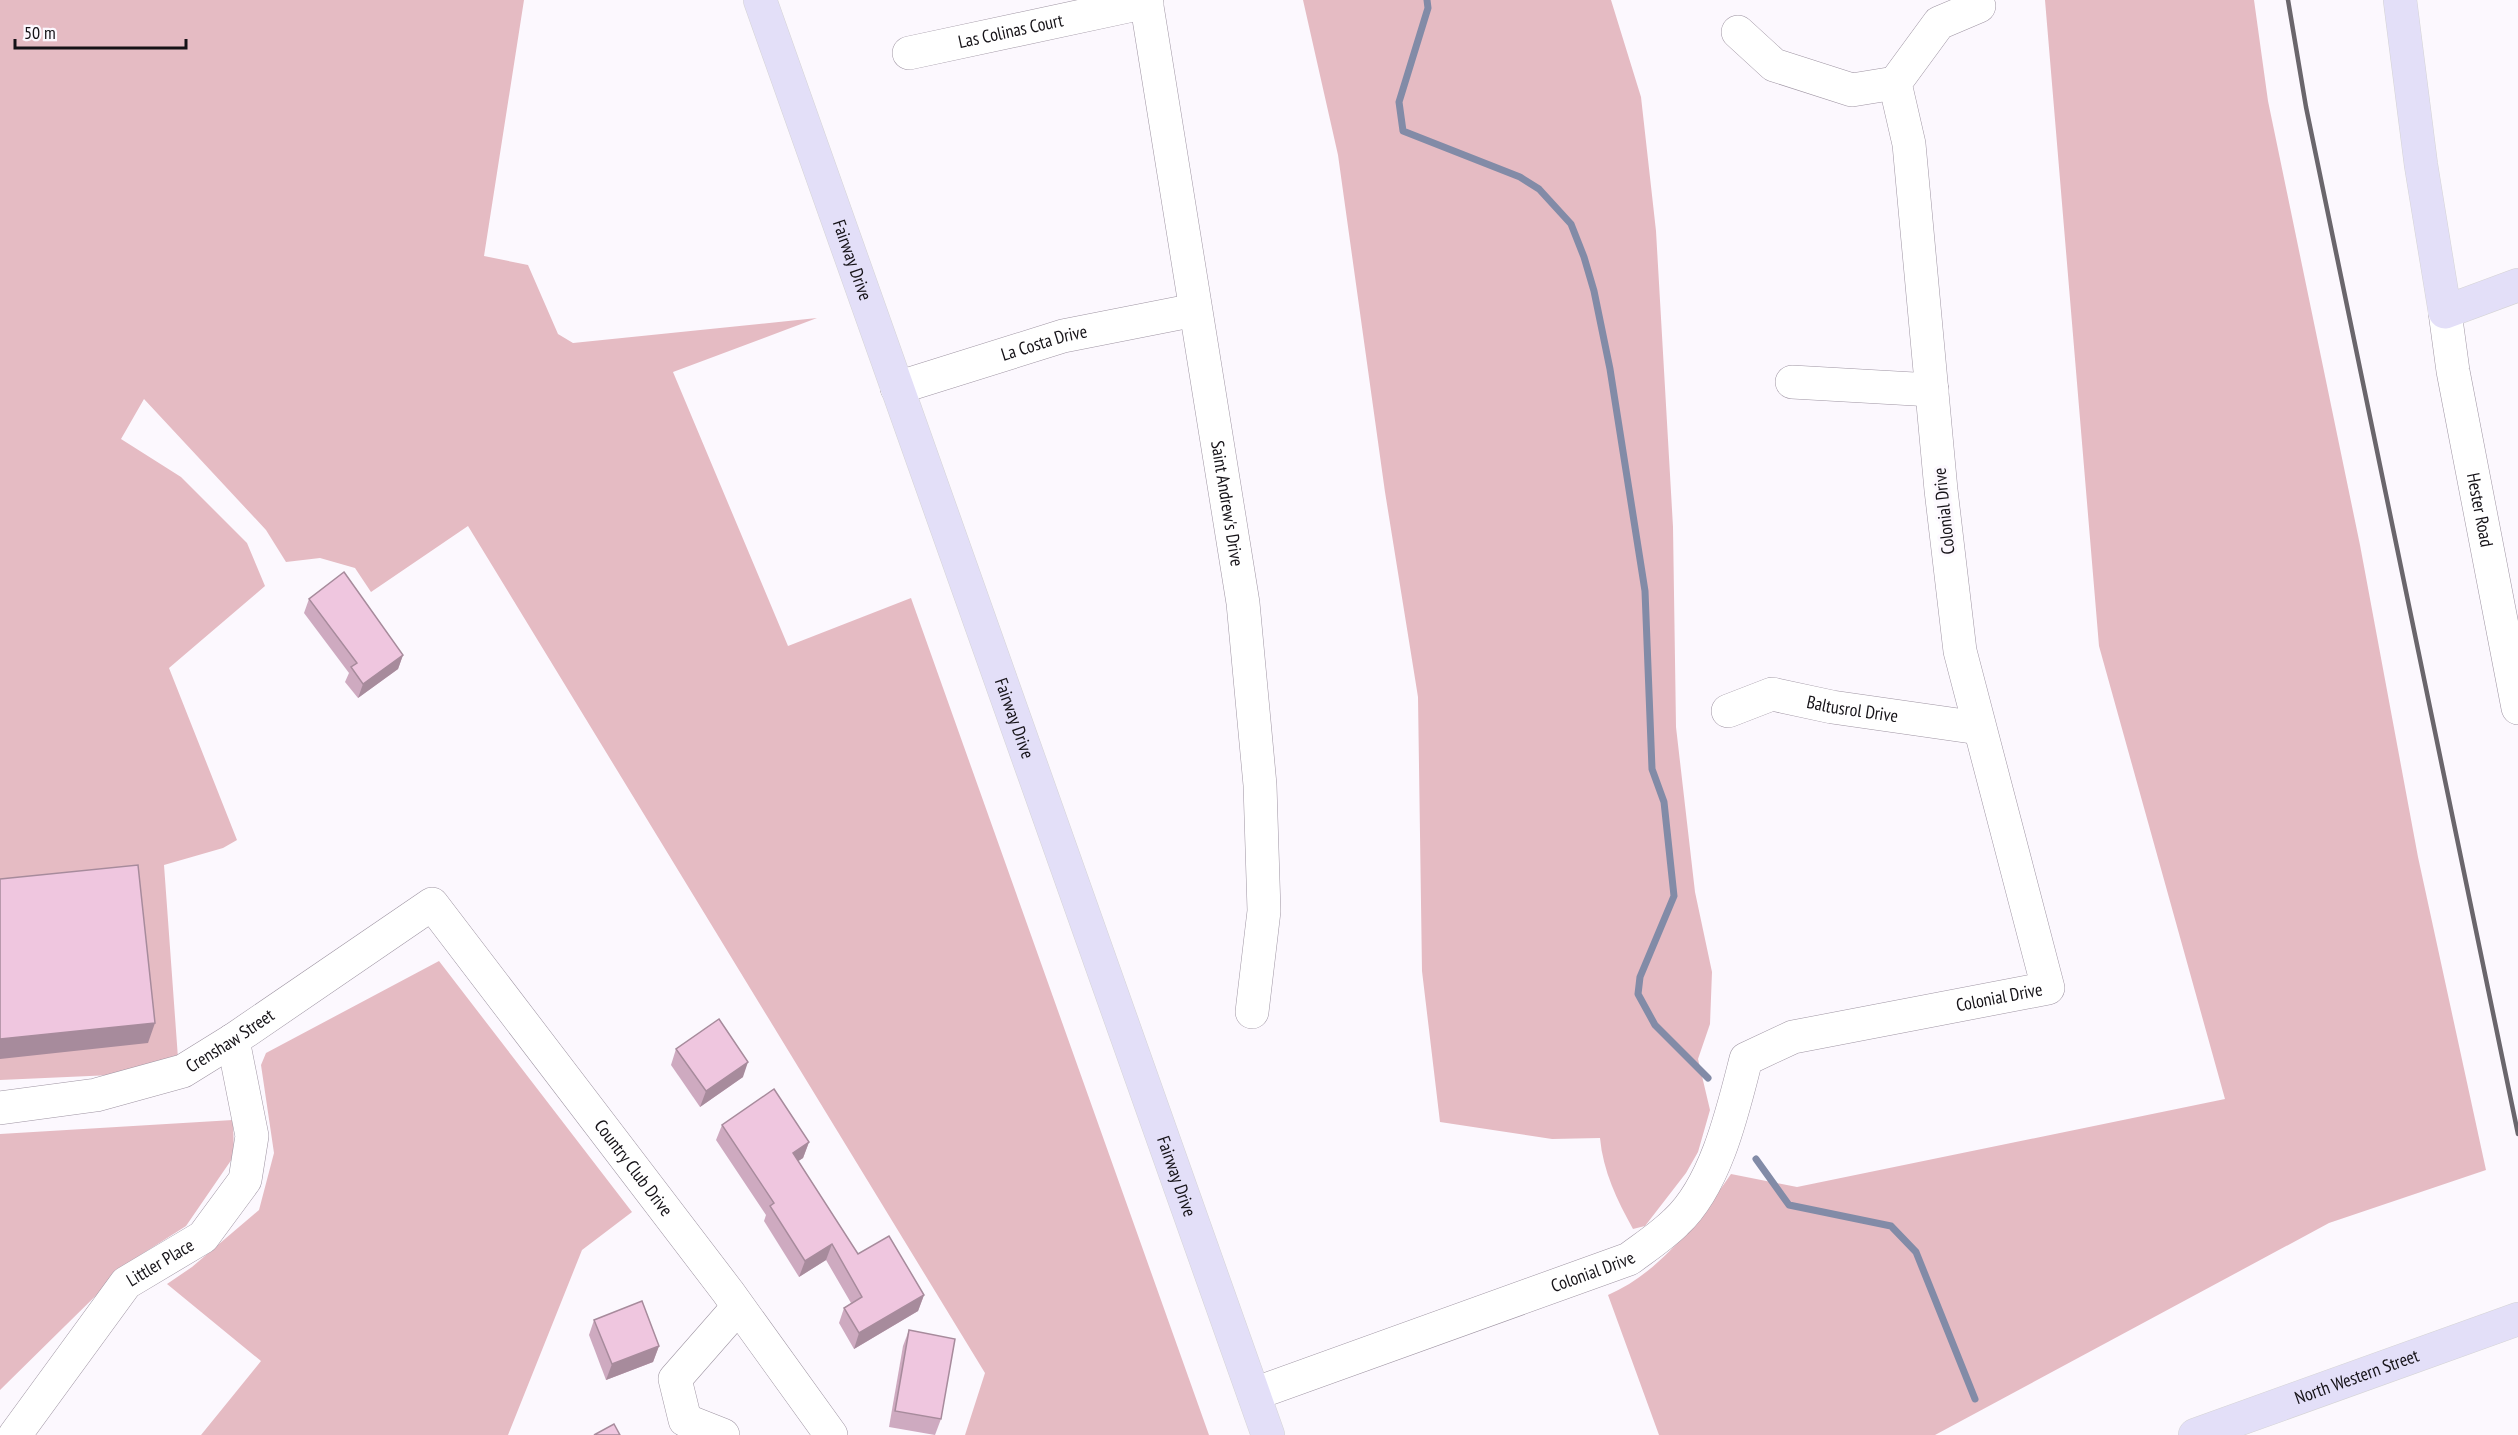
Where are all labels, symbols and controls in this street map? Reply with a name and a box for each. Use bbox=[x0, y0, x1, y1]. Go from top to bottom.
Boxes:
street label: Las Colinas Court bbox=[956, 8, 1065, 53]
scale bar bbox=[15, 12, 186, 50]
text: 50 m bbox=[24, 21, 56, 44]
street label: Fairway Drive bbox=[828, 217, 877, 303]
street label: La Costa Drive bbox=[998, 320, 1089, 366]
street label: Saint Andrew's Drive bbox=[1206, 439, 1249, 568]
street label: Colonial Drive bbox=[1928, 466, 1959, 556]
street label: Hester Road bbox=[2462, 471, 2499, 549]
street label: Fairway Drive bbox=[990, 675, 1040, 762]
street label: Baltusrol Drive bbox=[1805, 690, 1900, 727]
street label: Colonial Drive bbox=[1954, 977, 2044, 1016]
street label: Crenshaw Street bbox=[181, 1003, 278, 1077]
street label: Country Club Drive bbox=[589, 1115, 678, 1221]
street label: Fairway Drive bbox=[1152, 1133, 1202, 1220]
street label: Littler Place bbox=[122, 1233, 198, 1291]
street label: Colonial Drive bbox=[1548, 1246, 1640, 1297]
street label: North Western Street bbox=[2291, 1344, 2422, 1409]

